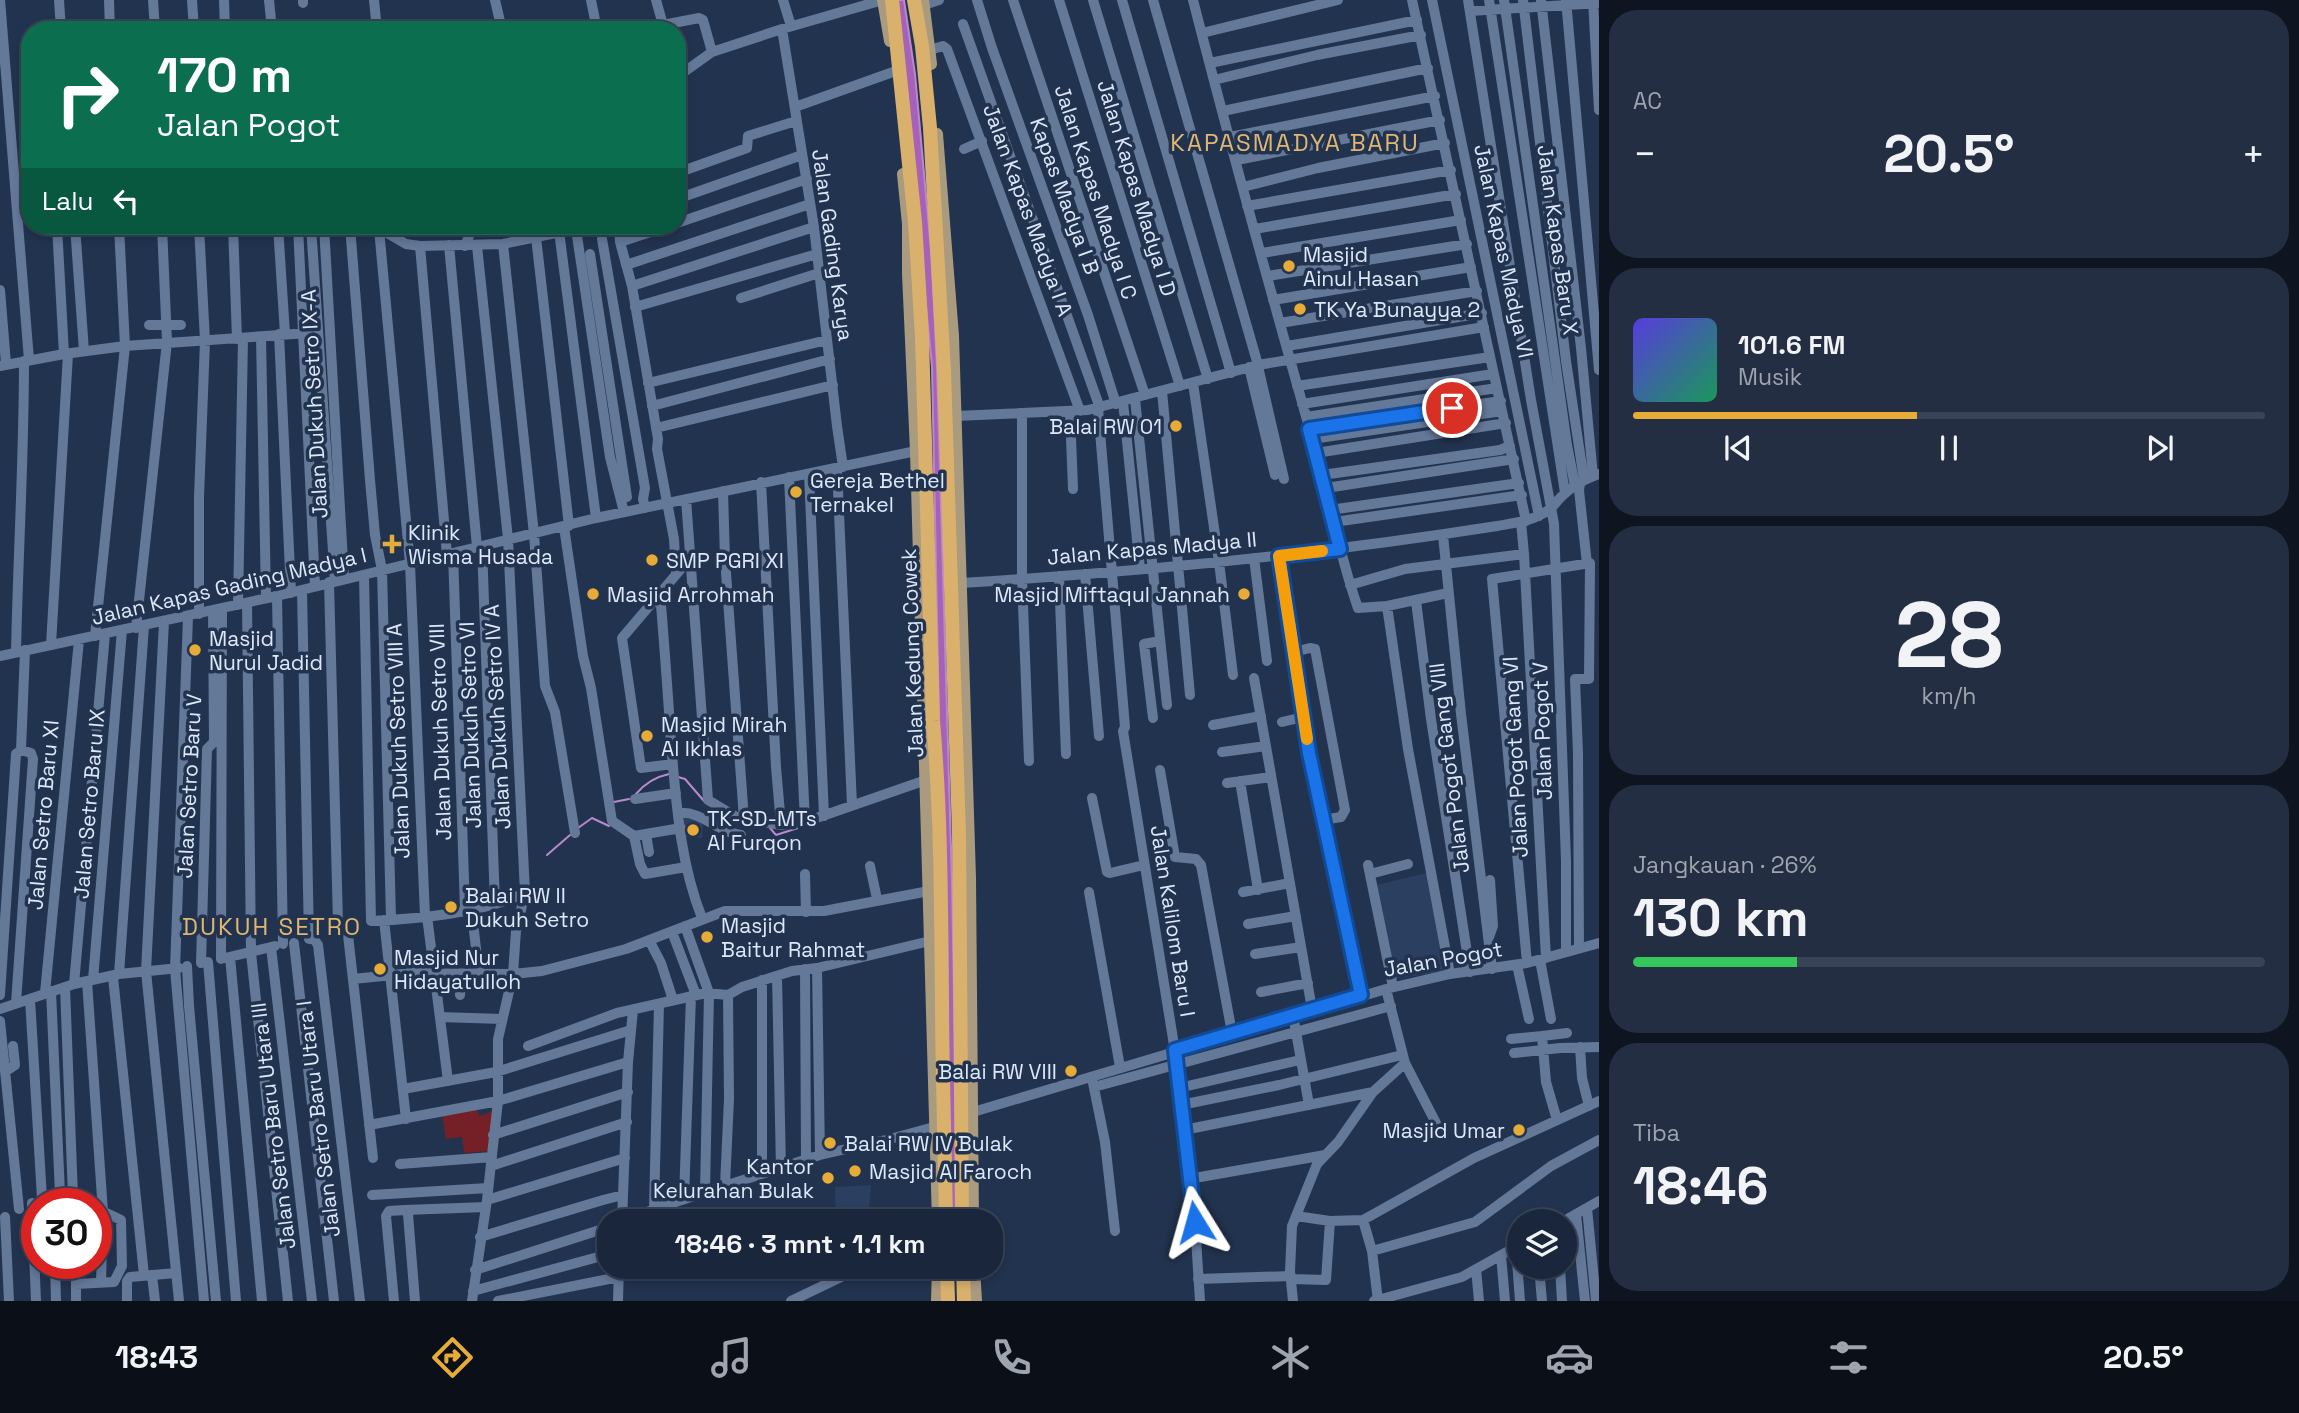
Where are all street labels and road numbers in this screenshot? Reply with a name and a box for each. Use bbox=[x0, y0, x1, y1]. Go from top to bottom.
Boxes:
street label: Jalan Kapas Madya I D bbox=[1091, 77, 1183, 299]
street label: Jalan Kapas Madya I C bbox=[1049, 81, 1143, 303]
street label: Jalan Kapas Madya I A bbox=[977, 100, 1079, 320]
street label: Kapas Madya I B bbox=[1024, 114, 1106, 278]
street label: Jalan Kapas Madya VI bbox=[1468, 142, 1540, 360]
street label: Jalan Kapas Baru X bbox=[1531, 143, 1585, 337]
street label: Jalan Gading Karya bbox=[806, 147, 860, 343]
street label: Jalan Dukuh Setro IX-A bbox=[295, 289, 333, 519]
street label: Jalan Kapas Madya II bbox=[1046, 525, 1258, 571]
street label: Jalan Kapas Gading Madya I bbox=[89, 541, 369, 631]
street label: Jalan Kedung Cowek bbox=[895, 548, 929, 758]
street label: Jalan Dukuh Setro IV A bbox=[478, 604, 516, 830]
street label: Jalan Dukuh Setro VI bbox=[453, 621, 487, 829]
street label: Jalan Dukuh Setro VIII A bbox=[380, 623, 416, 859]
street label: Jalan Dukuh Setro VIII bbox=[423, 623, 457, 841]
street label: Jalan Pogot Gang VI bbox=[1496, 656, 1534, 858]
street label: Jalan Pogot Gang VIII bbox=[1423, 661, 1475, 875]
street label: Jalan Pogot V bbox=[1526, 661, 1558, 801]
street label: Jalan Setro Baru V bbox=[171, 693, 207, 879]
street label: Jalan Setro Baru IX bbox=[67, 708, 111, 900]
street label: Jalan Setro Baru XI bbox=[21, 719, 65, 911]
street label: Jalan Kalilom Baru I bbox=[1145, 823, 1201, 1019]
street label: Jalan Pogot bbox=[1381, 935, 1505, 983]
street label: Jalan Setro Baru Utara I bbox=[290, 999, 346, 1239]
street label: Jalan Setro Baru Utara III bbox=[244, 1001, 302, 1251]

